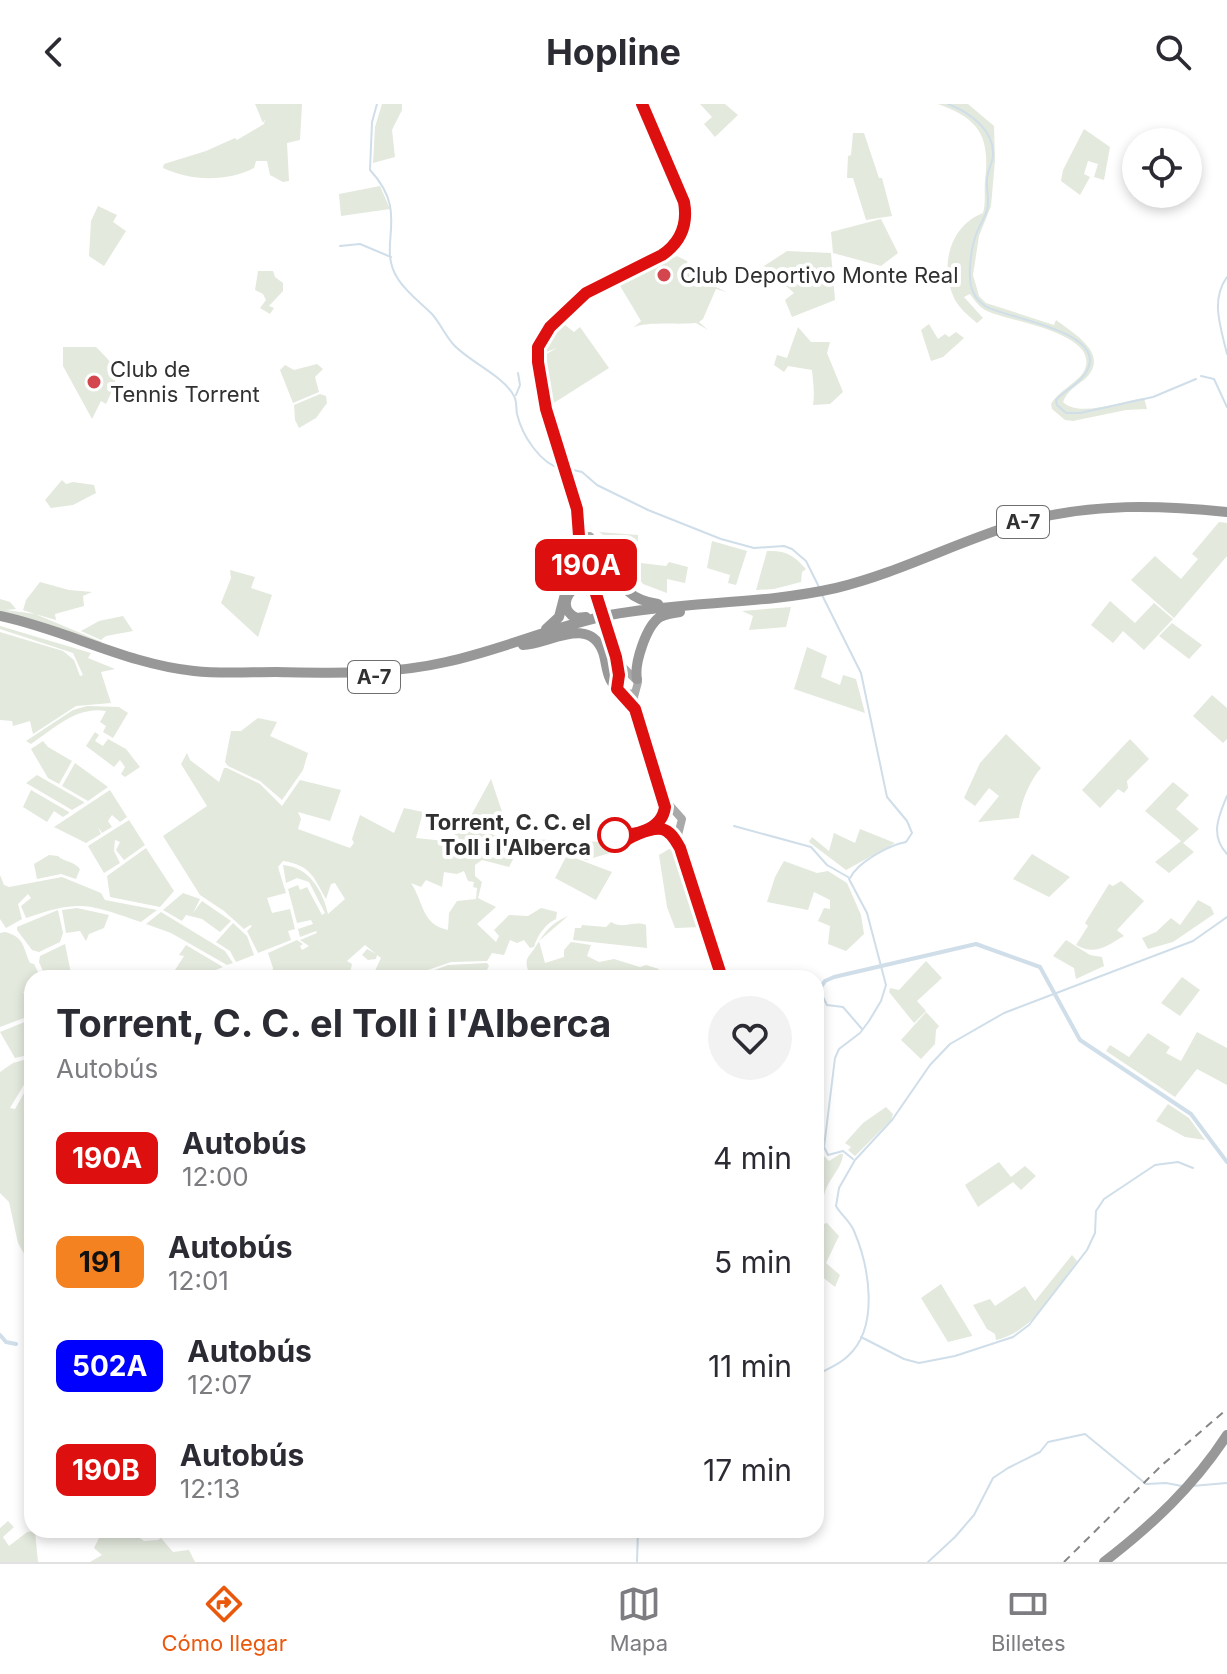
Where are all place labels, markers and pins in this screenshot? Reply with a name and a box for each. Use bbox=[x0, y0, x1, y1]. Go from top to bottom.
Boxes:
place label: Club Deportivo Monte Real bbox=[680, 262, 959, 288]
marker: Club Deportivo Monte Real bbox=[655, 266, 673, 284]
place label: Club de Tennis Torrent bbox=[110, 356, 260, 407]
marker: Club de Tennis Torrent bbox=[85, 373, 103, 391]
place label: Torrent, C. C. el Toll i l'Alberca bbox=[425, 809, 591, 860]
marker: Torrent, C. C. el Toll i l'Alberca bbox=[598, 818, 632, 852]

